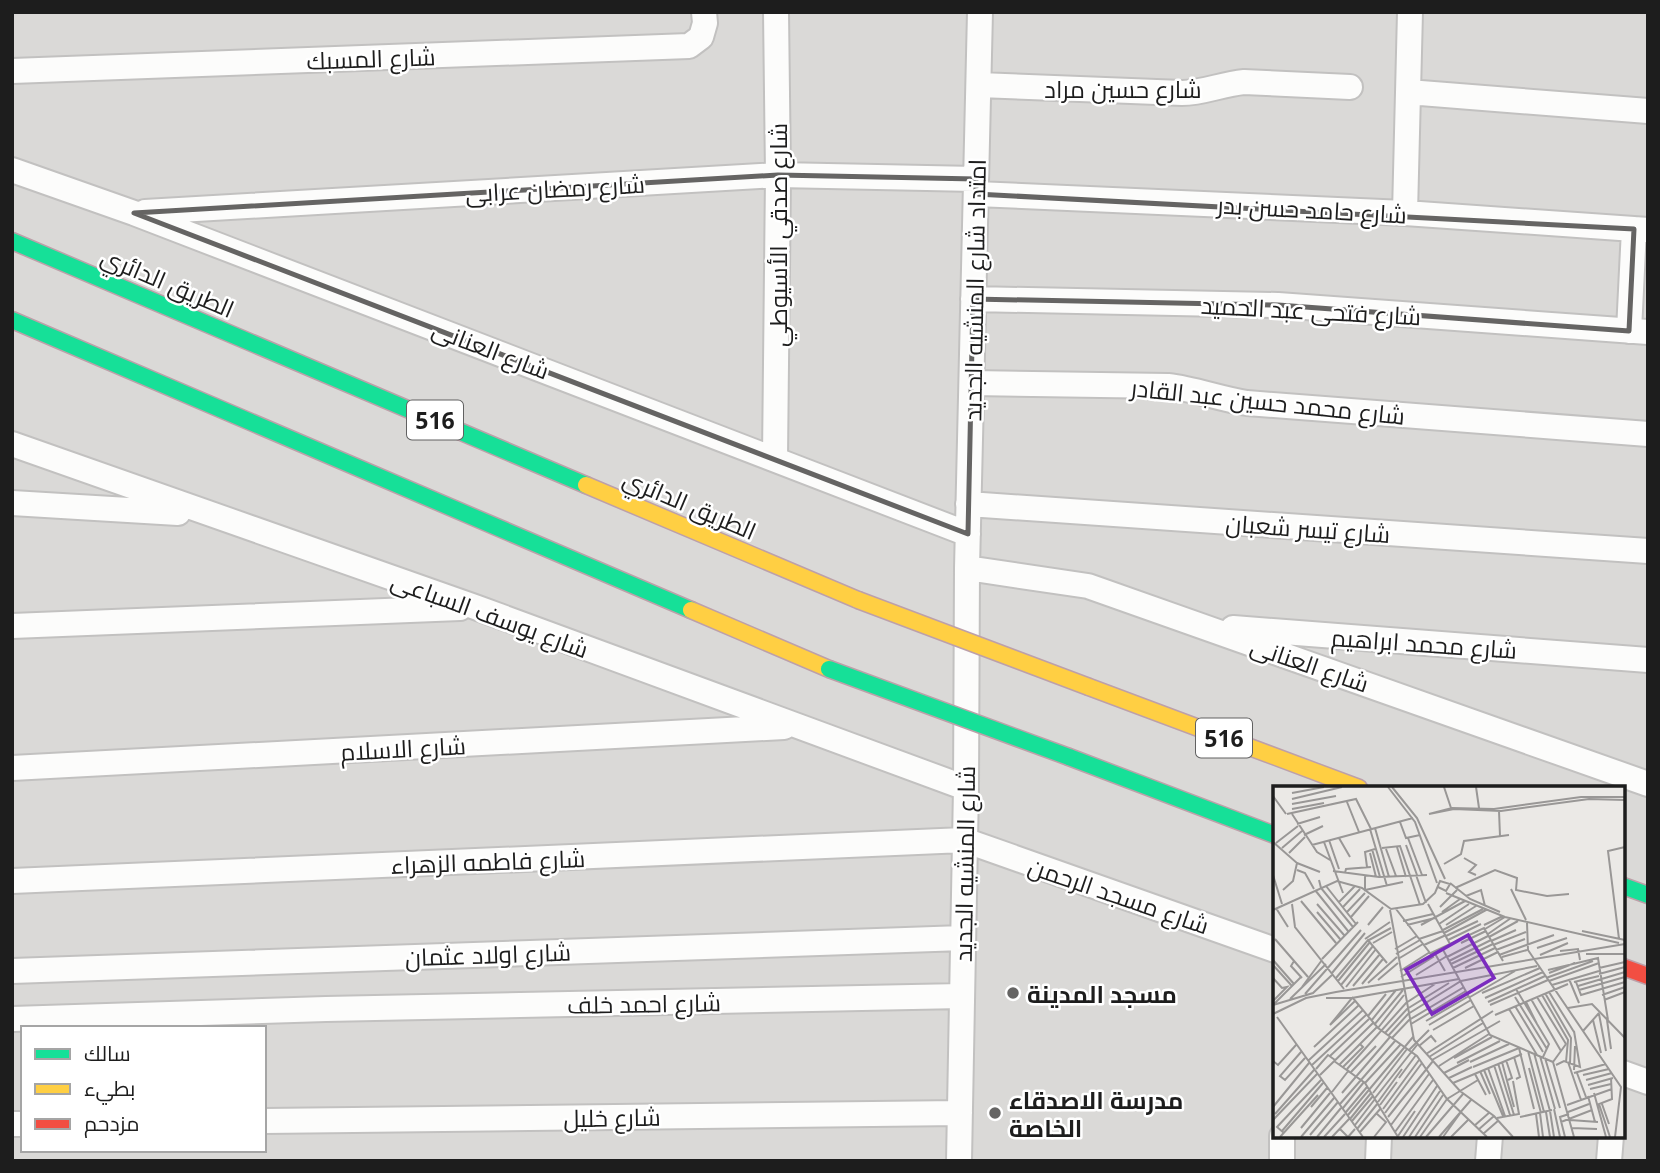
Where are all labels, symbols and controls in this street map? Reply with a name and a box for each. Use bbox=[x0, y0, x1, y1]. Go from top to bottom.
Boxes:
street label: شارع المسبك bbox=[306, 39, 436, 78]
street label: شارع حسين مراد bbox=[1044, 72, 1202, 106]
street label: شارع صدقي الأسيوطي bbox=[761, 123, 798, 347]
street label: امتداد شارع المنشيه الجديد bbox=[955, 158, 994, 422]
street label: شارع رمضان عرابى bbox=[464, 167, 646, 210]
street label: شارع حامد حسن بدر bbox=[1214, 187, 1408, 231]
street label: الطريق الدائري bbox=[95, 239, 240, 328]
street label: شارع فتحى عبد الحميد bbox=[1200, 288, 1422, 333]
street label: شارع العنانى bbox=[427, 312, 554, 387]
street label: شارع محمد حسين عبد القادر bbox=[1127, 370, 1407, 433]
road number: 516 bbox=[407, 400, 463, 440]
street label: الطريق الدائري bbox=[617, 461, 762, 550]
street label: شارع تيسر شعبان bbox=[1224, 506, 1391, 551]
street label: شارع يوسف السباعى bbox=[386, 563, 593, 666]
street label: شارع محمد ابراهيم bbox=[1330, 620, 1518, 667]
street label: شارع العنانى bbox=[1246, 628, 1373, 701]
road number: 516 bbox=[1196, 718, 1252, 758]
street label: شارع الاسلام bbox=[339, 728, 467, 769]
street label: شارع المنشيه الجديد bbox=[946, 766, 983, 963]
inset map bbox=[1273, 786, 1625, 1138]
street label: شارع فاطمه الزهراء bbox=[390, 841, 586, 882]
street label: شارع مسجد الرحمن bbox=[1024, 849, 1214, 942]
street label: شارع اولاد عثمان bbox=[404, 935, 572, 974]
place label: مسجد المدينة bbox=[1027, 977, 1177, 1010]
street label: شارع احمد خلف bbox=[567, 985, 721, 1022]
marker: مسجد المدينة bbox=[1005, 985, 1021, 1001]
legend bbox=[21, 1026, 266, 1152]
text: سالك bbox=[84, 1039, 131, 1067]
text: بطيء bbox=[84, 1074, 135, 1105]
place label: مدرسة الاصدقاء الخاصة bbox=[1009, 1083, 1183, 1144]
street label: شارع خليل bbox=[563, 1100, 661, 1135]
marker: مدرسة الاصدقاء الخاصة bbox=[987, 1105, 1003, 1121]
text: مزدحم bbox=[84, 1109, 139, 1138]

